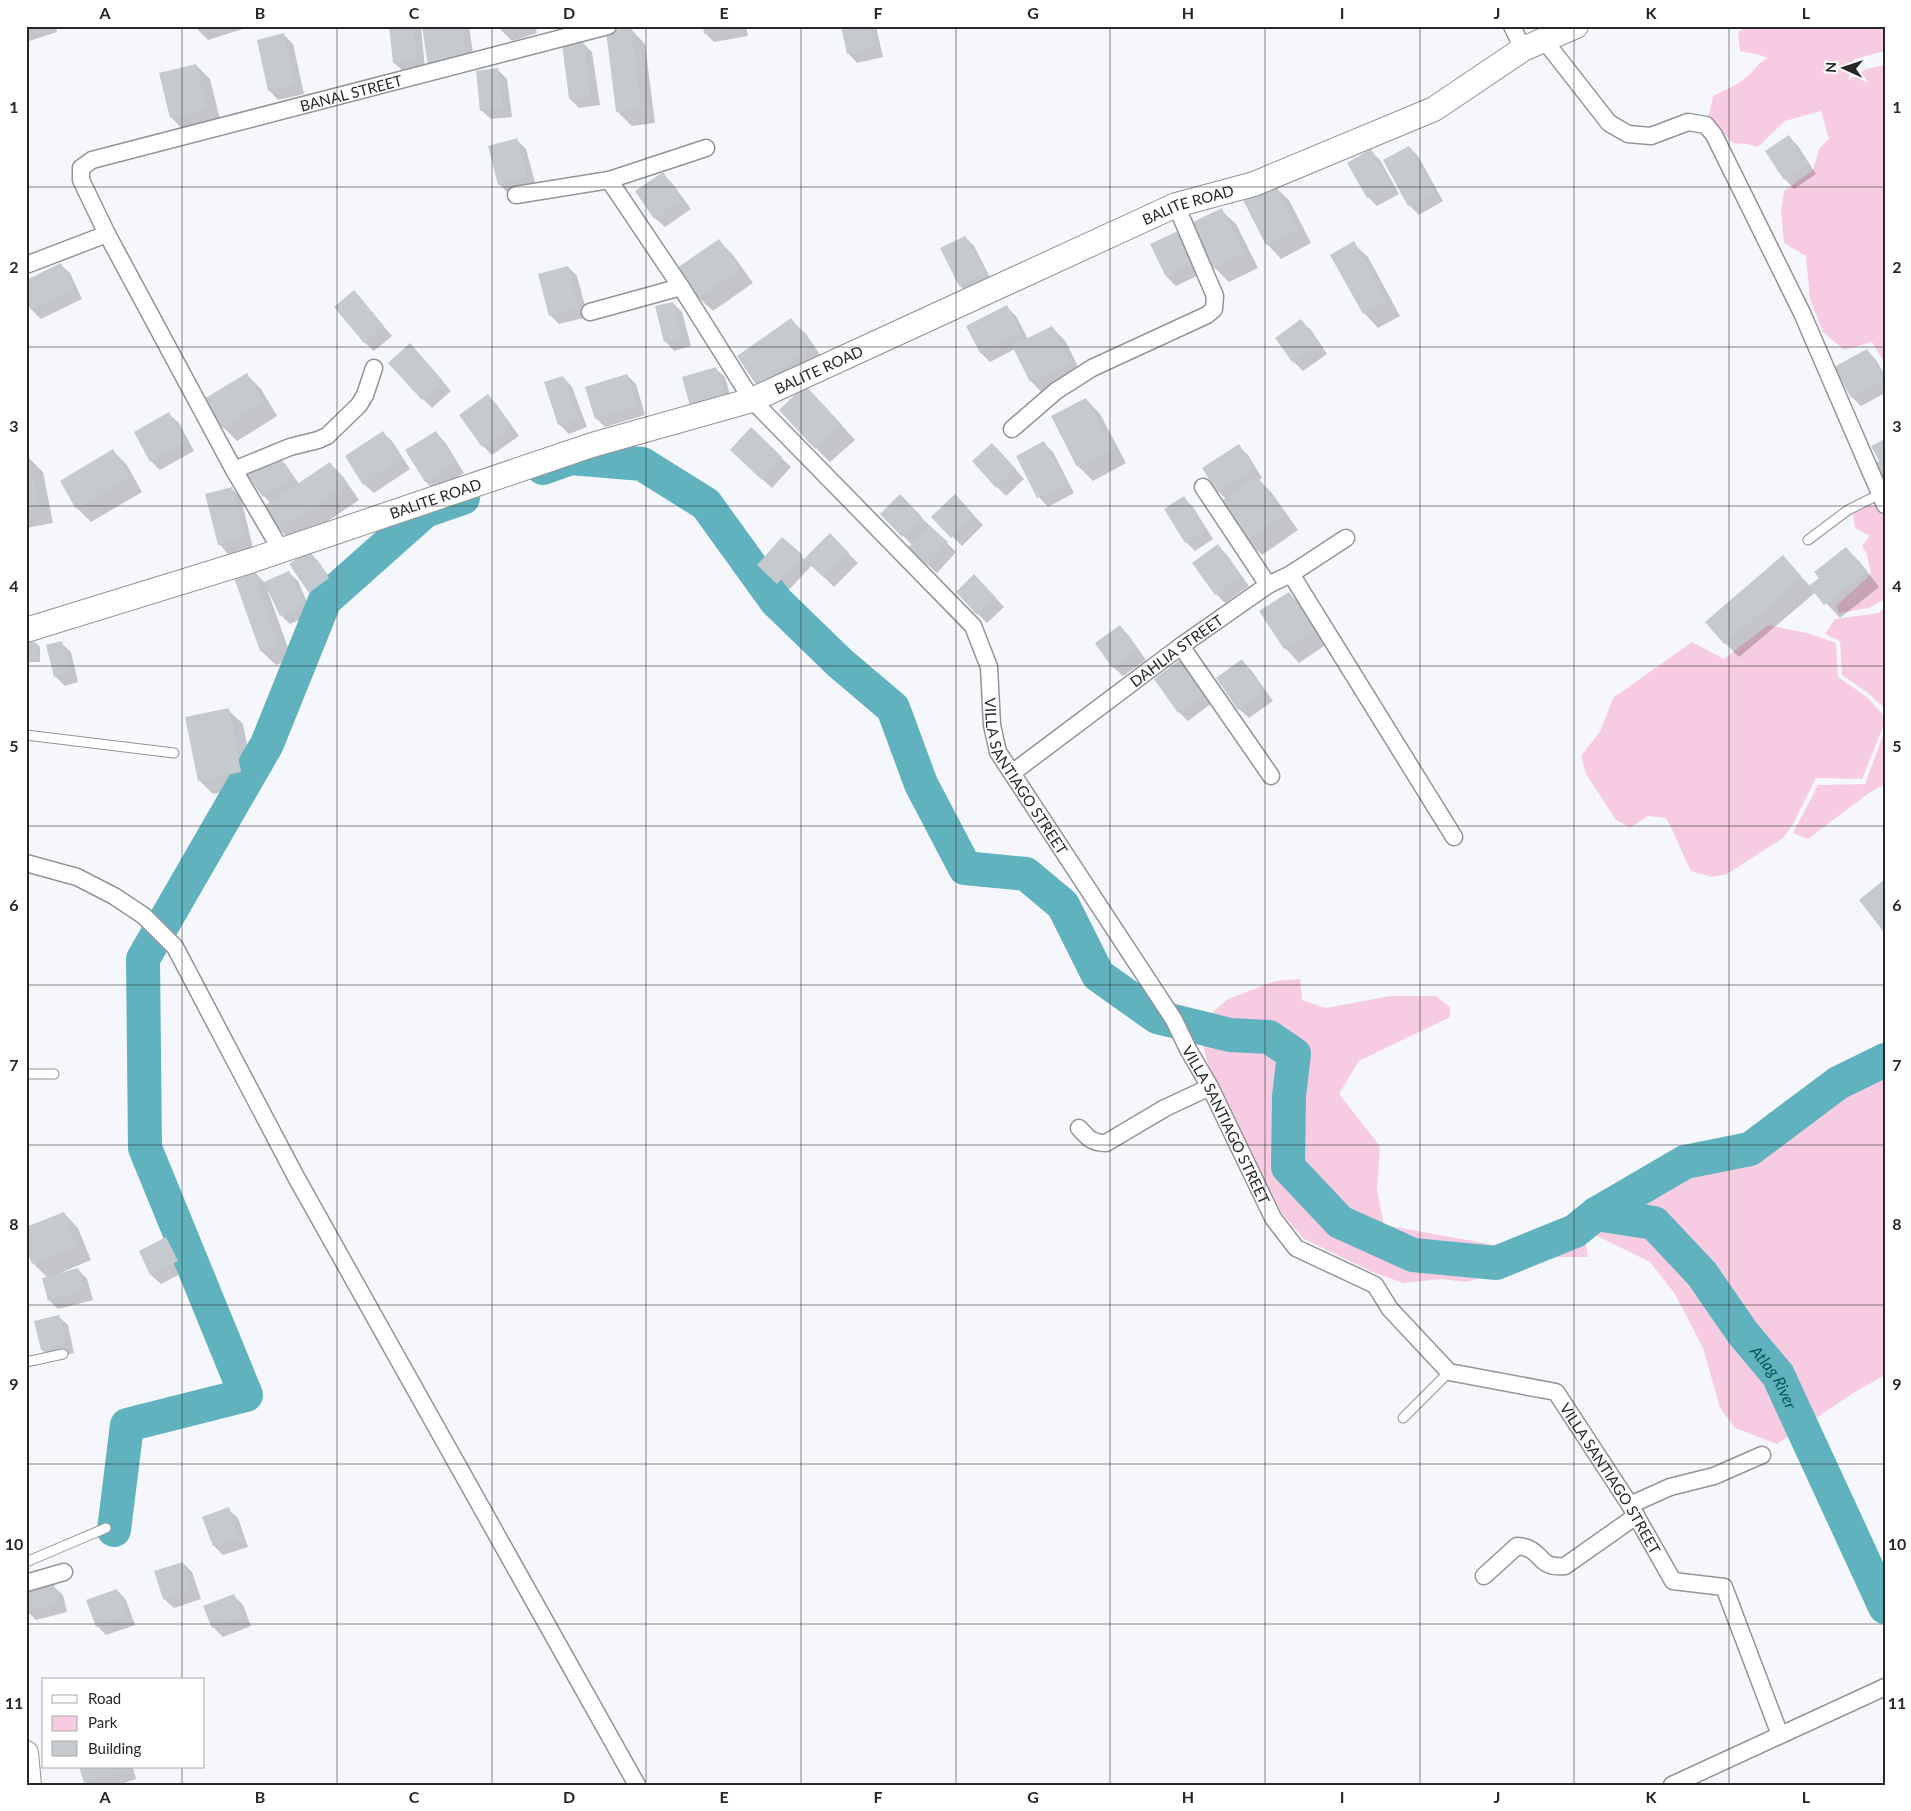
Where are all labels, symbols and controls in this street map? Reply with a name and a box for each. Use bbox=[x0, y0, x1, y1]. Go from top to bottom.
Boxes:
text: A bbox=[98, 3, 111, 22]
text: B bbox=[255, 3, 265, 22]
text: C bbox=[409, 3, 420, 22]
text: D bbox=[563, 3, 575, 22]
text: E bbox=[719, 3, 729, 22]
text: F bbox=[873, 3, 883, 22]
text: G bbox=[1027, 3, 1039, 22]
text: H bbox=[1182, 3, 1194, 22]
text: I bbox=[1340, 3, 1344, 22]
text: J bbox=[1494, 3, 1500, 22]
text: K bbox=[1646, 3, 1658, 22]
text: L bbox=[1802, 3, 1811, 22]
north arrow bbox=[1818, 42, 1868, 92]
text: N bbox=[1822, 61, 1839, 73]
street label: BANAL STREET bbox=[298, 71, 404, 115]
text: 1 bbox=[9, 97, 19, 116]
text: 1 bbox=[1892, 97, 1902, 116]
street label: BALITE ROAD bbox=[1139, 181, 1236, 228]
text: 2 bbox=[9, 257, 19, 276]
text: 2 bbox=[1892, 257, 1902, 276]
street label: BALITE ROAD bbox=[771, 341, 866, 398]
text: 3 bbox=[9, 416, 19, 435]
text: 3 bbox=[1892, 416, 1902, 435]
street label: BALITE ROAD bbox=[387, 474, 483, 522]
text: 4 bbox=[9, 576, 19, 595]
text: 4 bbox=[1892, 576, 1902, 595]
street label: DAHLIA STREET bbox=[1126, 610, 1226, 690]
street label: VILLA SANTIAGO STREET bbox=[982, 697, 1072, 858]
text: 5 bbox=[9, 736, 19, 755]
text: 5 bbox=[1892, 736, 1902, 755]
text: 6 bbox=[9, 895, 19, 914]
text: 6 bbox=[1892, 895, 1902, 914]
street label: VILLA SANTIAGO STREET bbox=[1179, 1042, 1274, 1207]
text: 7 bbox=[9, 1055, 19, 1074]
text: 7 bbox=[1892, 1055, 1902, 1074]
text: 8 bbox=[9, 1214, 19, 1233]
text: 8 bbox=[1892, 1214, 1902, 1233]
water label: Atlag River bbox=[1747, 1340, 1802, 1412]
text: 9 bbox=[9, 1374, 19, 1393]
text: 9 bbox=[1892, 1374, 1902, 1393]
street label: VILLA SANTIAGO STREET bbox=[1556, 1399, 1665, 1557]
text: 10 bbox=[5, 1534, 23, 1553]
text: 10 bbox=[1888, 1534, 1906, 1553]
legend bbox=[42, 1678, 205, 1768]
text: Road bbox=[88, 1689, 121, 1707]
text: 11 bbox=[5, 1693, 23, 1712]
text: 11 bbox=[1888, 1693, 1906, 1712]
text: Park bbox=[88, 1713, 118, 1731]
text: Building bbox=[88, 1739, 141, 1757]
text: A bbox=[98, 1787, 111, 1806]
text: B bbox=[255, 1787, 265, 1806]
text: C bbox=[409, 1787, 420, 1806]
text: D bbox=[563, 1787, 575, 1806]
text: E bbox=[719, 1787, 729, 1806]
text: F bbox=[873, 1787, 883, 1806]
text: G bbox=[1027, 1787, 1039, 1806]
text: H bbox=[1182, 1787, 1194, 1806]
text: I bbox=[1340, 1787, 1344, 1806]
text: J bbox=[1494, 1787, 1500, 1806]
text: K bbox=[1646, 1787, 1658, 1806]
text: L bbox=[1802, 1787, 1811, 1806]

